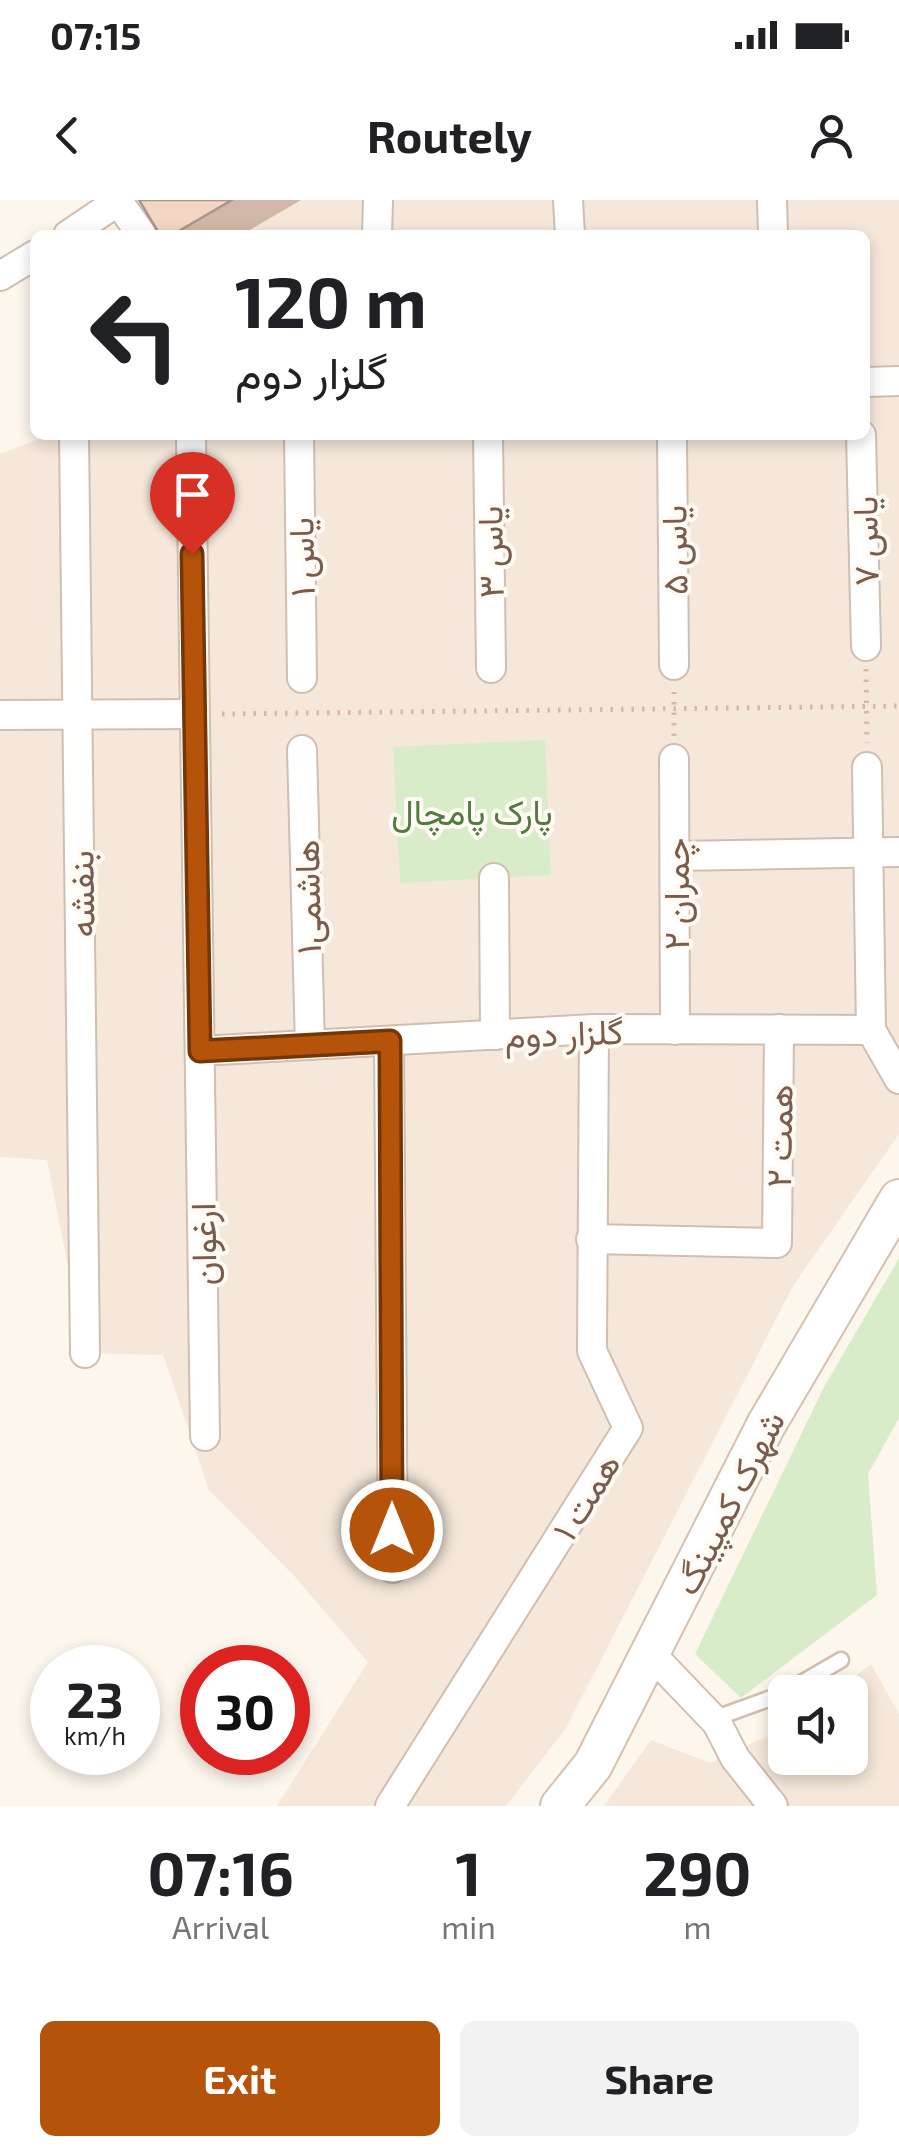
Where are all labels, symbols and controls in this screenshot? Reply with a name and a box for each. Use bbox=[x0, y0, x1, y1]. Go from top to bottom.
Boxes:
text: 07:15 bbox=[50, 12, 141, 58]
icon: back bbox=[40, 108, 95, 163]
text: Routely bbox=[367, 108, 532, 162]
icon: person bbox=[804, 108, 859, 163]
text: 120 m bbox=[235, 258, 427, 342]
icon: left bbox=[70, 270, 200, 400]
text: گلزار دوم bbox=[235, 344, 388, 398]
pin bbox=[150, 452, 235, 555]
icon: arrive bbox=[165, 467, 220, 522]
street label: یاس ۷ bbox=[842, 496, 888, 586]
street label: یاس ۳ bbox=[467, 505, 513, 599]
street label: یاس ۵ bbox=[651, 505, 697, 595]
street label: یاس ۱ bbox=[278, 517, 324, 597]
park label: پارک پامچال bbox=[391, 790, 553, 837]
street label: چمران ۲ bbox=[654, 838, 701, 950]
street label: هاشمی۱ bbox=[284, 839, 330, 955]
street label: بنفشه bbox=[58, 850, 103, 938]
street label: گلزار دوم bbox=[504, 1009, 624, 1059]
street label: همت ۲ bbox=[756, 1084, 800, 1188]
street label: ارغوان bbox=[180, 1202, 227, 1286]
street label: شهرک کمپینگ bbox=[664, 1403, 797, 1603]
street label: همت ۱ bbox=[542, 1445, 628, 1547]
position arrow bbox=[340, 1478, 444, 1582]
speed limit sign: 30 bbox=[180, 1645, 310, 1775]
text: 23 bbox=[66, 1668, 124, 1728]
map controls bbox=[768, 1675, 868, 1775]
button: sound bbox=[768, 1675, 868, 1775]
text: km/h bbox=[64, 1720, 126, 1750]
text: 07:16 bbox=[148, 1836, 294, 1908]
text: 1 bbox=[456, 1836, 482, 1908]
text: 290 bbox=[643, 1836, 751, 1908]
text: Arrival bbox=[172, 1907, 269, 1945]
text: min bbox=[441, 1907, 496, 1945]
text: m bbox=[683, 1907, 711, 1945]
button: Exit bbox=[40, 2021, 440, 2136]
button: Share bbox=[460, 2021, 859, 2136]

